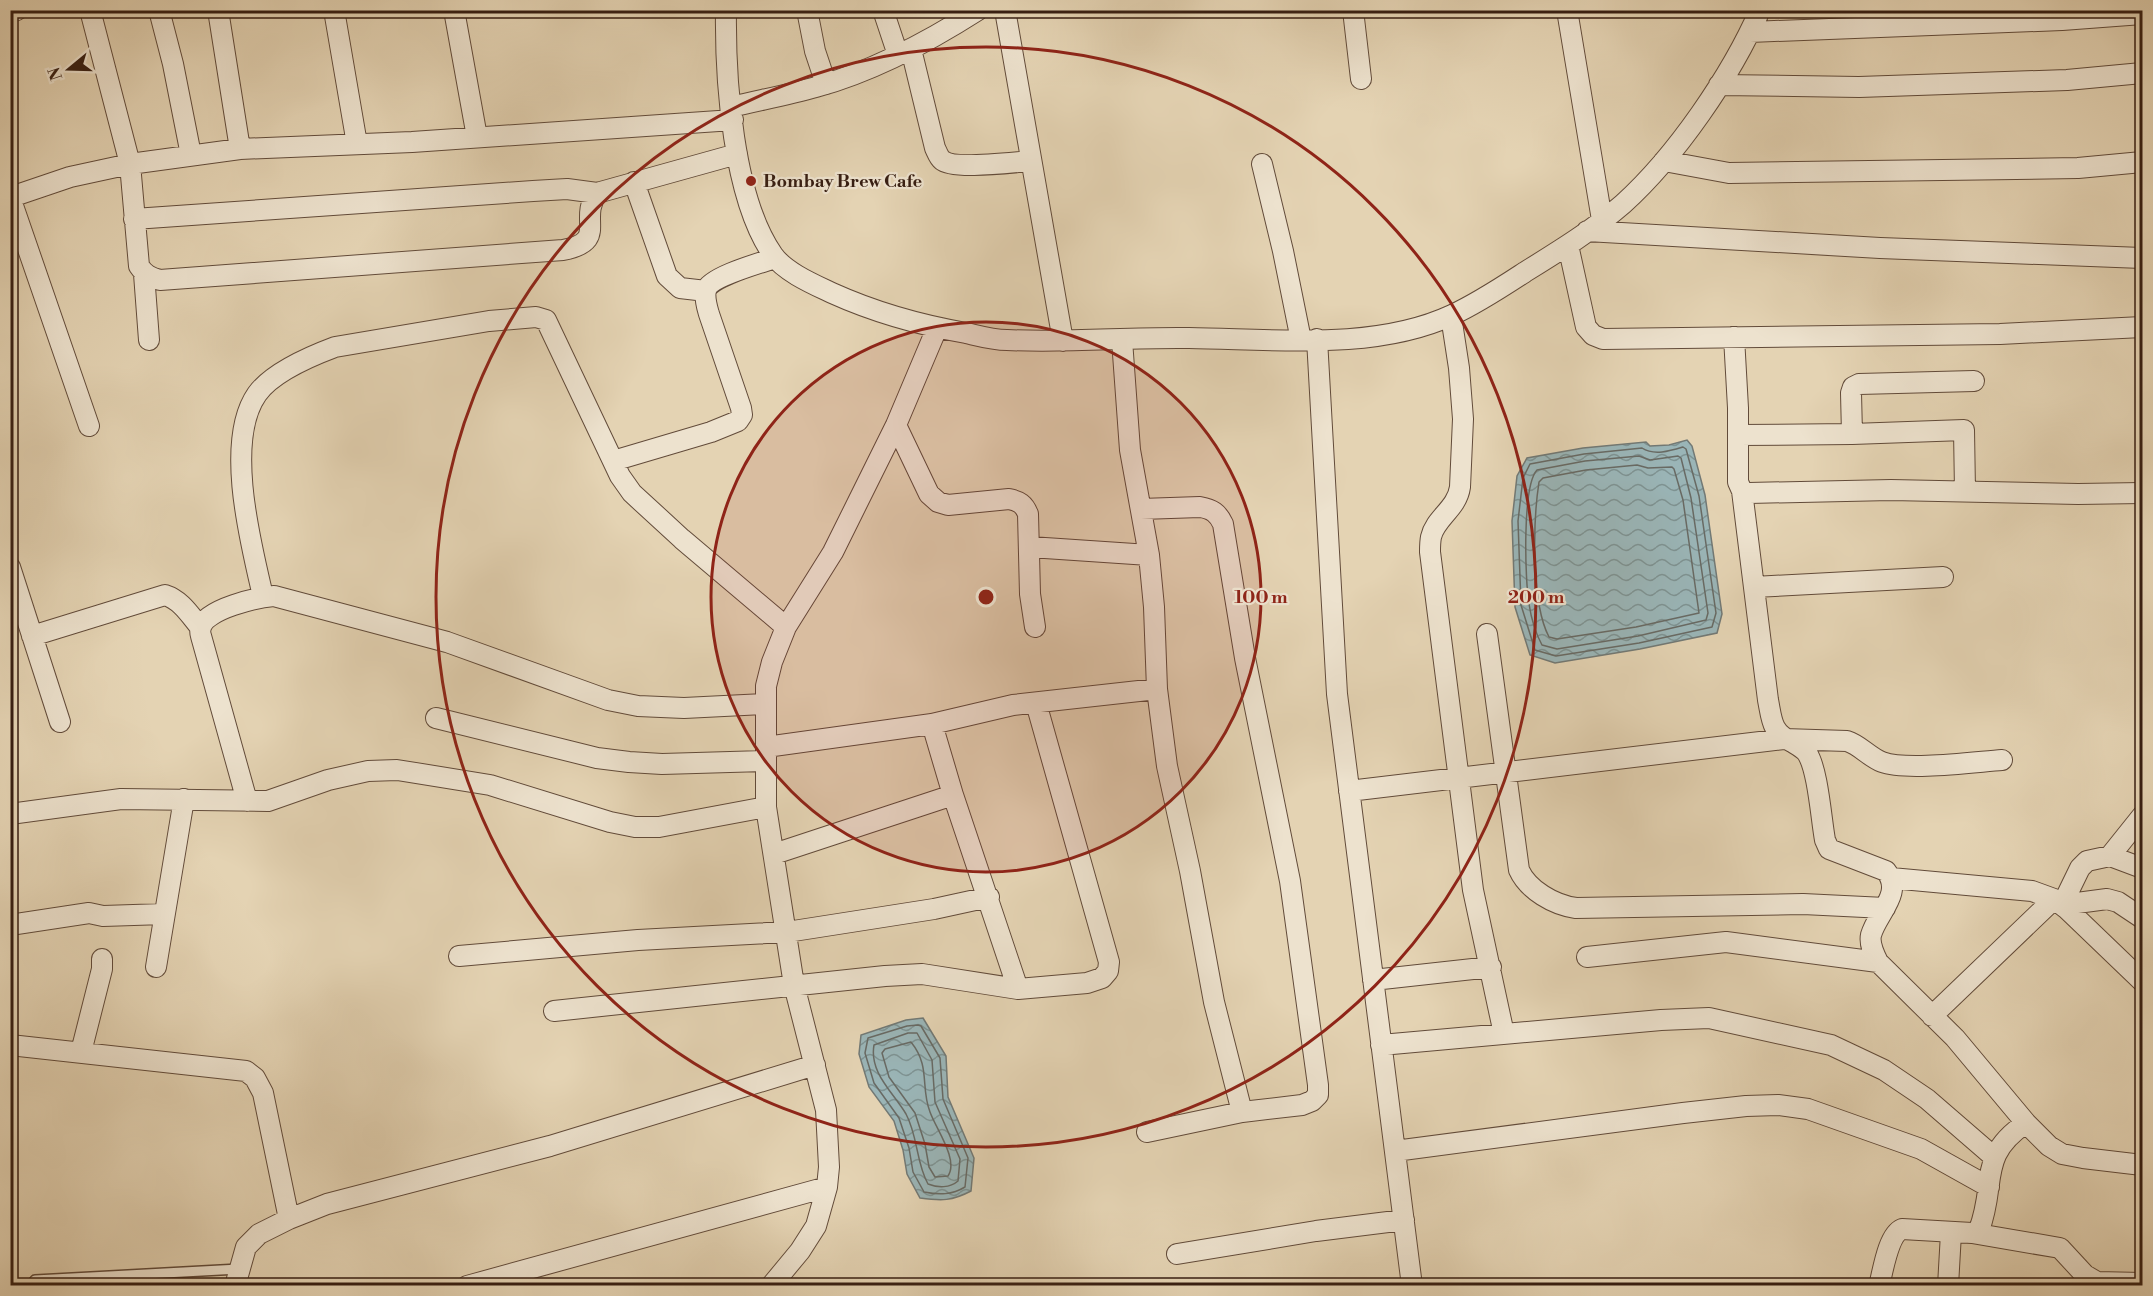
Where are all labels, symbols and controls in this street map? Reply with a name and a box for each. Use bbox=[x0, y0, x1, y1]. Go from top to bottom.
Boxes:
north arrow bbox=[39, 39, 99, 99]
text: N bbox=[44, 64, 67, 83]
place label: Bombay Brew Cafe bbox=[763, 170, 922, 193]
marker: Bombay Brew Cafe bbox=[744, 174, 758, 188]
text: 100 m bbox=[1234, 586, 1288, 609]
text: 200 m bbox=[1508, 586, 1565, 609]
centre of rings bbox=[976, 587, 996, 607]

